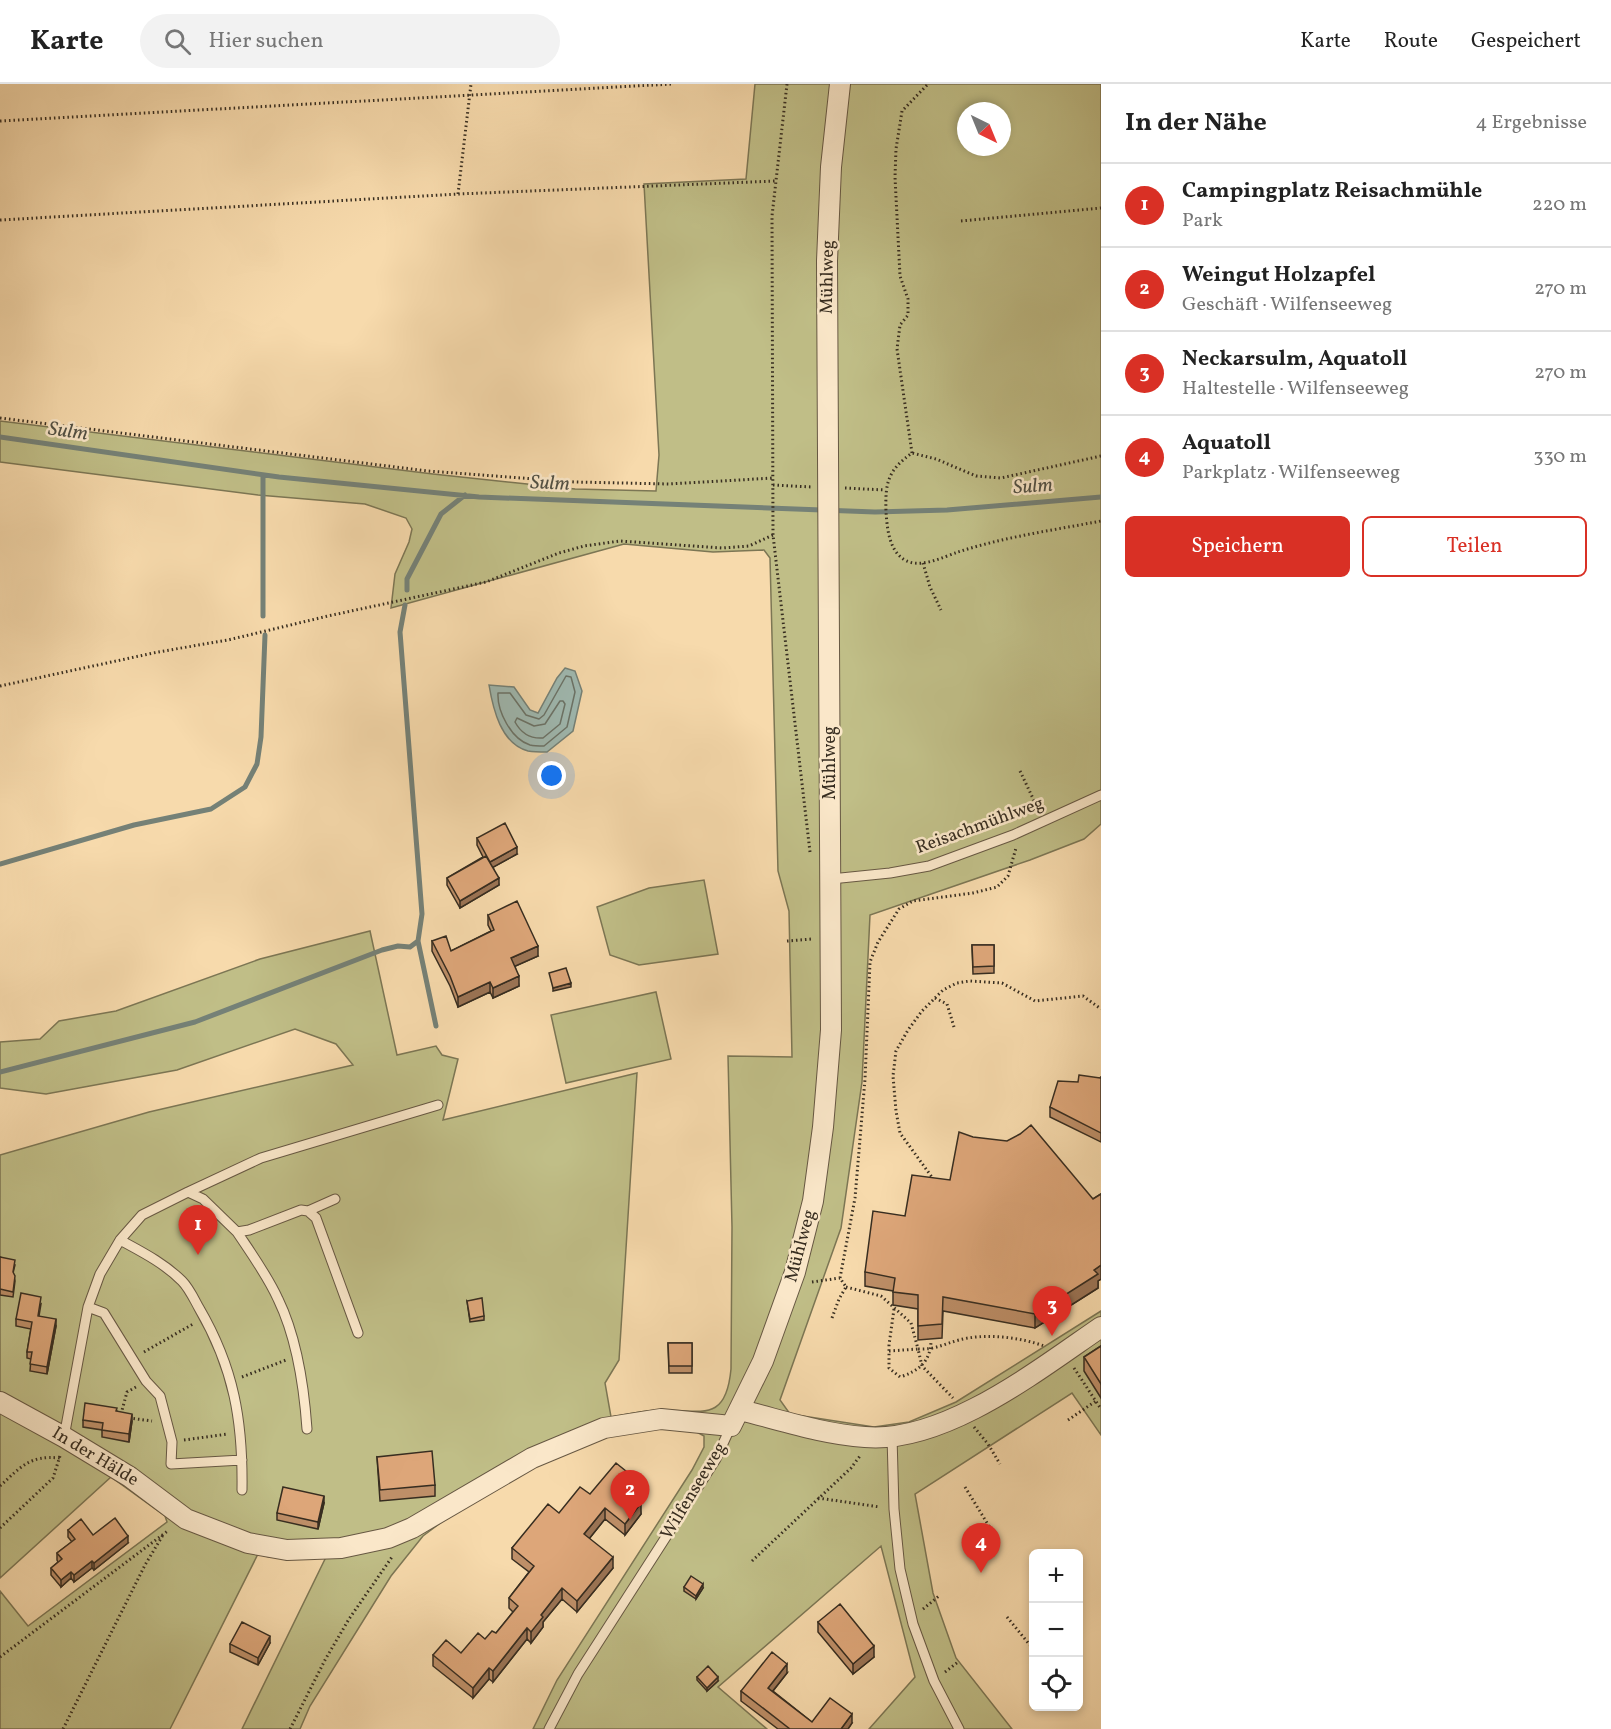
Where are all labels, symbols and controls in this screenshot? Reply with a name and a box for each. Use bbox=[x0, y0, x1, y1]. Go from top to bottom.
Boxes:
search box bbox=[140, 14, 560, 68]
text: Karte bbox=[30, 22, 104, 61]
icon: search bbox=[161, 25, 194, 58]
text: Hier suchen bbox=[209, 26, 324, 57]
text: Karte bbox=[1300, 27, 1351, 56]
text: Route bbox=[1384, 27, 1438, 56]
text: Gespeichert bbox=[1471, 27, 1581, 56]
north arrow bbox=[957, 102, 1011, 156]
text: In der Nähe bbox=[1125, 105, 1267, 141]
text: 4 Ergebnisse bbox=[1475, 109, 1587, 137]
text: Campingplatz Reisachmühle bbox=[1182, 176, 1482, 207]
text: 1 bbox=[1140, 191, 1149, 219]
text: 220 m bbox=[1532, 191, 1587, 219]
text: Park bbox=[1182, 207, 1223, 235]
street label: Mühlweg bbox=[815, 240, 841, 314]
text: Weingut Holzapfel bbox=[1182, 260, 1375, 291]
text: 2 bbox=[1139, 275, 1150, 303]
text: 270 m bbox=[1534, 275, 1587, 303]
text: Geschäft · Wilfenseeweg bbox=[1182, 291, 1392, 319]
text: Neckarsulm, Aquatoll bbox=[1182, 344, 1407, 375]
text: 3 bbox=[1139, 359, 1150, 387]
text: 270 m bbox=[1534, 359, 1587, 387]
text: Haltestelle · Wilfenseeweg bbox=[1182, 375, 1409, 403]
water label: Sulm bbox=[46, 415, 90, 449]
text: Aquatoll bbox=[1182, 428, 1271, 459]
text: 4 bbox=[1138, 443, 1151, 471]
text: 330 m bbox=[1533, 443, 1587, 471]
text: Parkplatz · Wilfenseeweg bbox=[1182, 459, 1400, 487]
water label: Sulm bbox=[530, 469, 570, 499]
water label: Sulm bbox=[1012, 472, 1054, 502]
button: Speichern bbox=[1125, 516, 1350, 577]
button: Teilen bbox=[1362, 516, 1587, 577]
street label: Mühlweg bbox=[818, 726, 843, 800]
your location bbox=[537, 761, 566, 790]
street label: Reisachmühlweg bbox=[912, 791, 1048, 861]
pin: 1 bbox=[178, 1206, 218, 1255]
street label: Mühlweg bbox=[779, 1207, 823, 1285]
pin: 3 bbox=[1032, 1286, 1072, 1336]
street label: In der Hälde bbox=[47, 1421, 143, 1493]
street label: Wilfenseeweg bbox=[655, 1437, 733, 1545]
pin: 2 bbox=[610, 1470, 650, 1520]
pin: 4 bbox=[962, 1524, 1000, 1573]
map controls bbox=[1029, 1549, 1083, 1711]
button: + bbox=[1029, 1549, 1083, 1603]
button: − bbox=[1029, 1603, 1083, 1657]
button: locate bbox=[1029, 1657, 1083, 1711]

